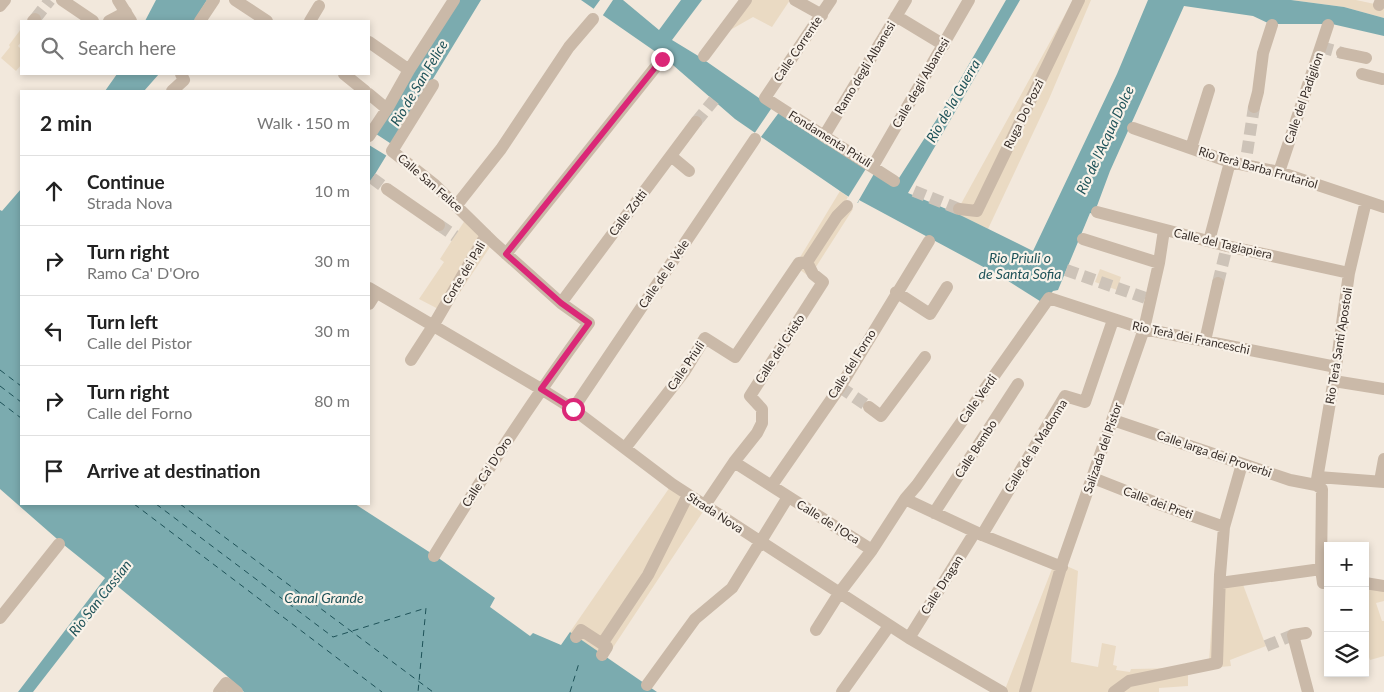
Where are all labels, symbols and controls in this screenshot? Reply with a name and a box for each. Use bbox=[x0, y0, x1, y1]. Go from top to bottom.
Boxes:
street label: Calle Corrente bbox=[770, 13, 825, 84]
street label: Ramo degli Albanesi bbox=[831, 19, 898, 117]
search box bbox=[20, 20, 370, 75]
icon: search bbox=[38, 34, 66, 62]
street label: Calle degli Albanesi bbox=[889, 35, 952, 130]
text: Search here bbox=[78, 36, 176, 59]
water label: Rio de San Felice bbox=[386, 37, 451, 129]
route end bbox=[651, 48, 674, 71]
street label: Calle del Padiglion bbox=[1281, 50, 1326, 146]
water label: Rio de la Guerra bbox=[922, 56, 983, 145]
street label: Ruga Do Pozzi bbox=[1000, 76, 1047, 151]
water label: Rio de l'Acqua Dolce bbox=[1072, 83, 1137, 197]
street label: Fondamenta Priuli bbox=[786, 107, 875, 170]
text: 2 min bbox=[40, 110, 92, 135]
text: Walk · 150 m bbox=[257, 113, 350, 132]
street label: Rio Terà Barba Frutariol bbox=[1197, 143, 1319, 192]
street label: Calle San Felice bbox=[395, 150, 466, 215]
text: Continue bbox=[87, 170, 165, 193]
icon: ahead bbox=[40, 177, 68, 205]
text: 10 m bbox=[314, 181, 350, 200]
street label: Calle Zotti bbox=[605, 187, 650, 239]
text: Strada Nova bbox=[87, 193, 173, 212]
street label: Calle del Tagiapiera bbox=[1172, 225, 1274, 262]
street label: Calle de le Vele bbox=[635, 236, 692, 311]
street label: Corte dei Pali bbox=[439, 239, 488, 307]
text: Turn right bbox=[87, 240, 169, 263]
icon: right bbox=[40, 247, 68, 275]
water label: Rio Priuli o de Santa Sofia bbox=[978, 249, 1062, 282]
text: 30 m bbox=[314, 251, 350, 270]
text: Ramo Ca' D'Oro bbox=[87, 263, 200, 282]
street label: Rio Terà Santi Apostoli bbox=[1322, 286, 1355, 405]
text: Turn left bbox=[87, 310, 158, 333]
street label: Calle del Cristo bbox=[752, 311, 808, 386]
icon: left bbox=[40, 317, 68, 345]
street label: Rio Terà dei Franceschi bbox=[1131, 318, 1251, 357]
text: 30 m bbox=[314, 321, 350, 340]
street label: Calle del Forno bbox=[824, 326, 879, 401]
text: Calle del Pistor bbox=[87, 333, 192, 352]
street label: Calle Priuli bbox=[664, 338, 707, 393]
street label: Calle Verdi bbox=[955, 371, 1000, 426]
text: Turn right bbox=[87, 380, 169, 403]
icon: right bbox=[40, 387, 68, 415]
text: 80 m bbox=[314, 391, 350, 410]
street label: Calle de la Madonna bbox=[1001, 396, 1070, 495]
route start bbox=[562, 398, 585, 421]
street label: Salizada del Pistor bbox=[1080, 400, 1125, 495]
text: Calle del Forno bbox=[87, 403, 192, 422]
street label: Calle Bembo bbox=[951, 417, 1000, 481]
street label: Calle larga dei Proverbi bbox=[1155, 427, 1274, 480]
street label: Calle Ca' D'Oro bbox=[458, 434, 515, 510]
icon: arrive bbox=[40, 457, 68, 485]
text: Arrive at destination bbox=[87, 459, 260, 482]
street label: Calle dei Preti bbox=[1121, 483, 1195, 522]
street label: Strada Nova bbox=[684, 489, 746, 536]
street label: Calle de l'Oca bbox=[794, 496, 863, 547]
map controls bbox=[1324, 542, 1369, 677]
button: + bbox=[1324, 542, 1369, 587]
street label: Calle Dragan bbox=[917, 552, 966, 617]
water label: Rio San Cassian bbox=[65, 556, 134, 639]
button: − bbox=[1324, 587, 1369, 632]
water label: Canal Grande bbox=[284, 589, 364, 606]
button: layers bbox=[1324, 632, 1369, 677]

